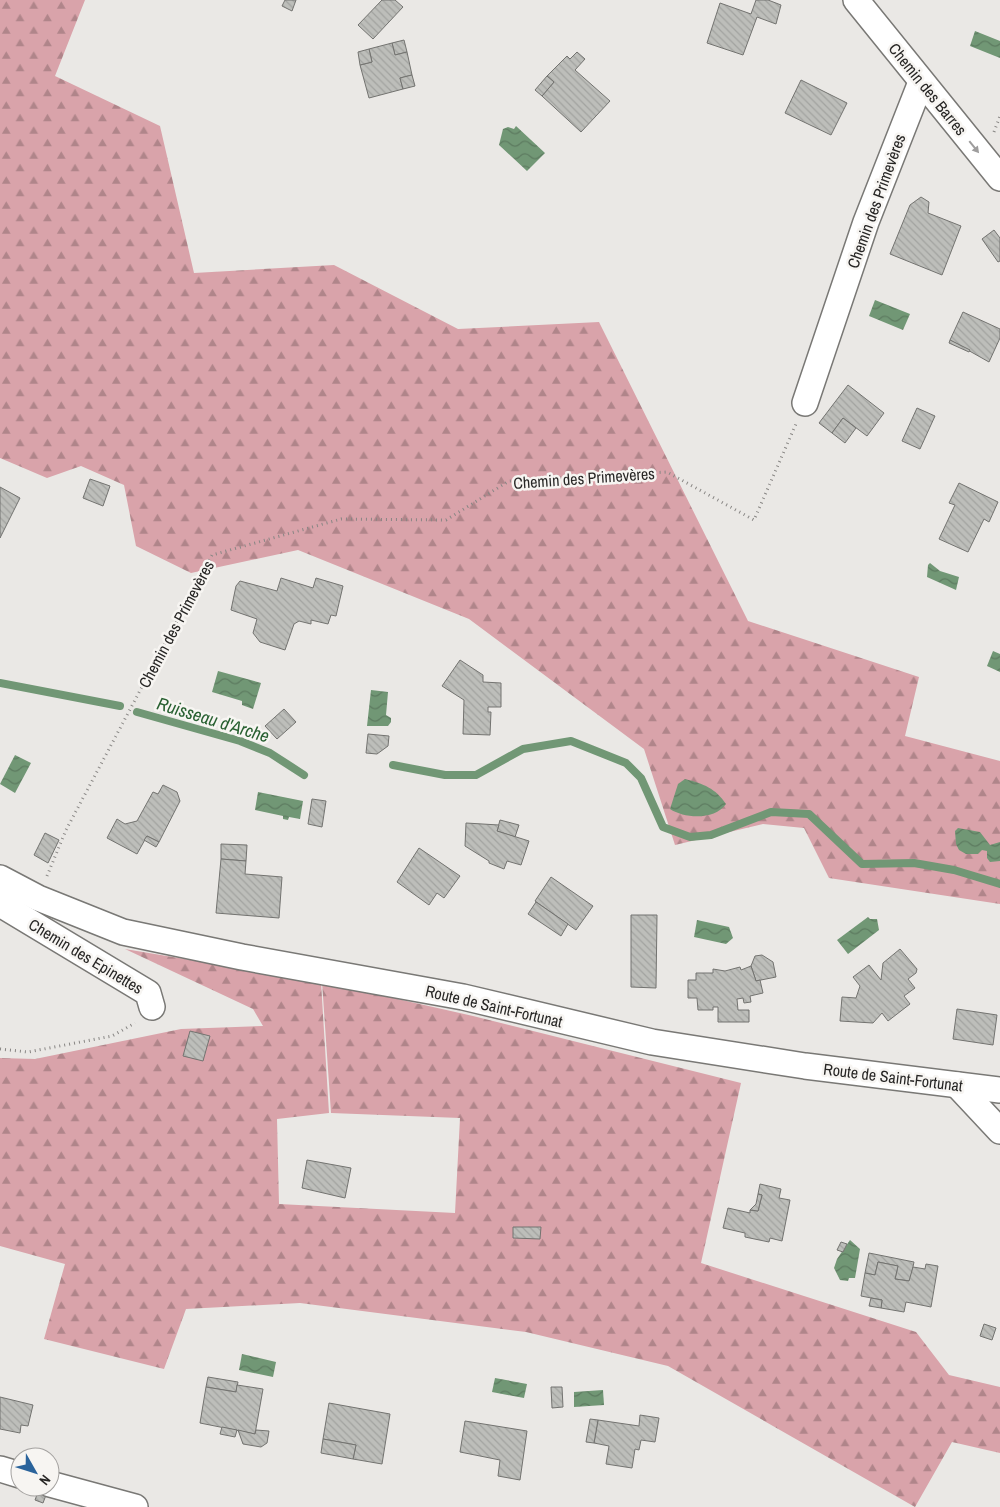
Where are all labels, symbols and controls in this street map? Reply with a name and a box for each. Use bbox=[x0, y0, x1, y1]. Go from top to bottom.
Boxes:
street label: Chemin des Barres bbox=[884, 38, 972, 140]
street label: Chemin des Primevères bbox=[841, 131, 911, 271]
one-way arrow bbox=[969, 140, 980, 153]
street label: Chemin des Primevères bbox=[513, 462, 655, 494]
street label: Chemin des Primevères bbox=[133, 556, 219, 692]
water label: Ruisseau d'Arche bbox=[154, 691, 272, 748]
street label: Chemin des Epinettes bbox=[25, 913, 147, 999]
street label: Route de Saint-Fortunat bbox=[423, 980, 565, 1033]
street label: Route de Saint-Fortunat bbox=[822, 1058, 964, 1096]
north arrow bbox=[10, 1447, 60, 1497]
text: N bbox=[35, 1471, 55, 1489]

